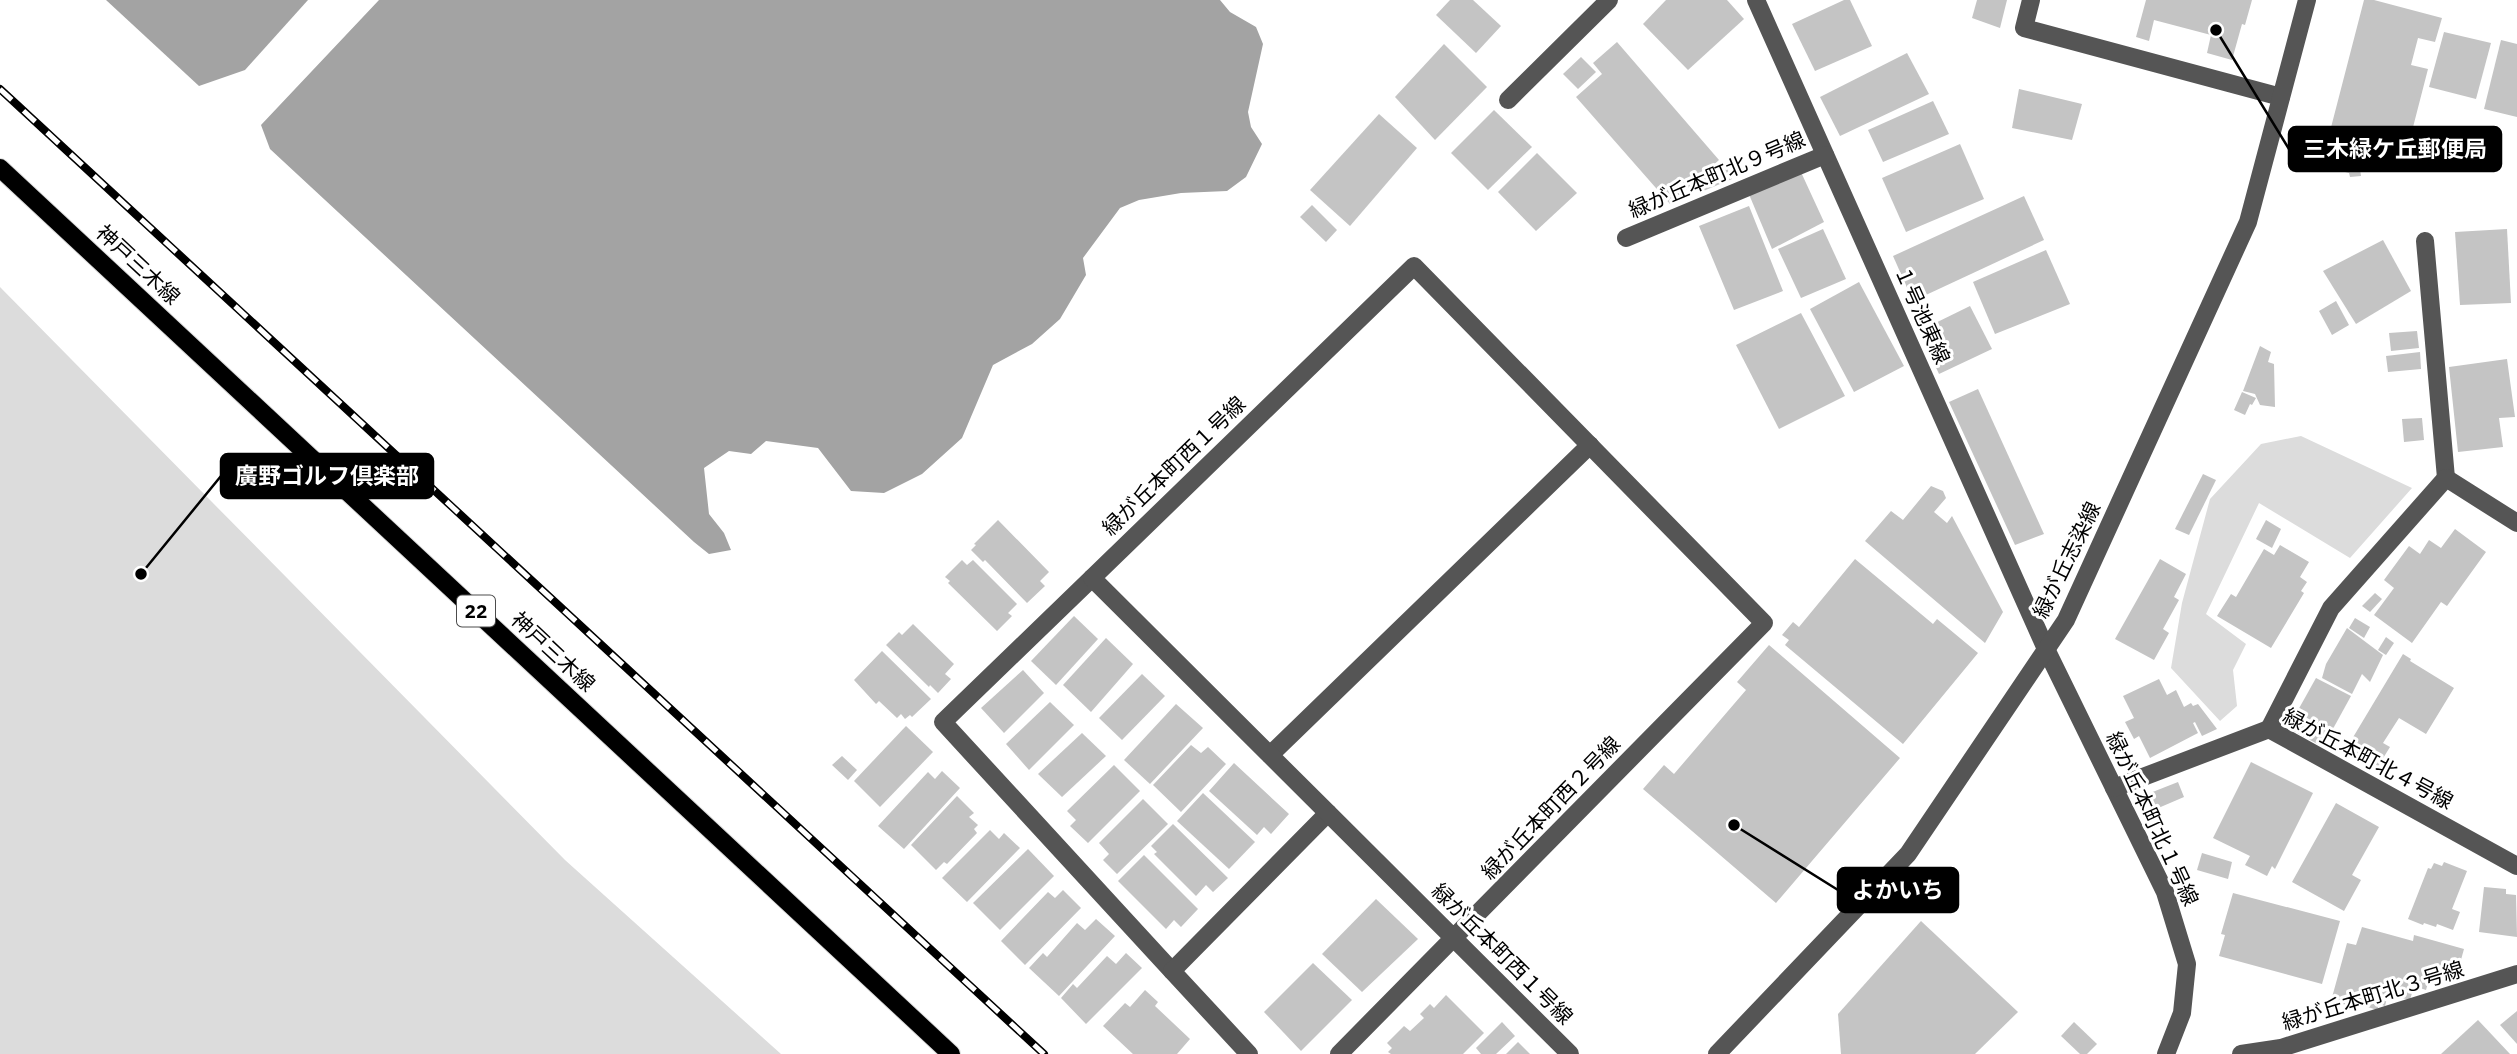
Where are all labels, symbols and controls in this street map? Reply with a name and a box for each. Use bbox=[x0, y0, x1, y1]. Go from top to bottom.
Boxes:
street label: 緑が丘本町北９号線 bbox=[1624, 124, 1809, 224]
callout: 三木緑ケ丘郵便局 bbox=[2289, 127, 2501, 171]
text: 三木緑ケ丘郵便局 bbox=[2303, 133, 2487, 163]
street label: 神戸三木線 bbox=[91, 218, 187, 310]
street label: １号池東線 bbox=[1889, 261, 1957, 368]
street label: 緑が丘本町西１号線 bbox=[1096, 390, 1251, 541]
callout: 廣野ゴルフ倶楽部 bbox=[221, 454, 433, 498]
text: 廣野ゴルフ倶楽部 bbox=[235, 460, 419, 490]
street label: 緑が丘志染線 bbox=[2026, 497, 2106, 622]
road number: 22 bbox=[457, 596, 495, 626]
street label: 神戸三木線 bbox=[506, 605, 602, 697]
street label: 緑が丘本町北４号線 bbox=[2278, 701, 2458, 815]
street label: 緑が丘本町北１号線 bbox=[2100, 727, 2206, 910]
street label: 緑が丘本町西２号線 bbox=[1475, 730, 1626, 885]
callout: よかいち bbox=[1838, 868, 1958, 912]
text: よかいち bbox=[1852, 874, 1944, 904]
street label: 緑が丘本町西１号線 bbox=[1426, 877, 1579, 1030]
street label: 緑が丘本町北３号線 bbox=[2278, 954, 2467, 1036]

